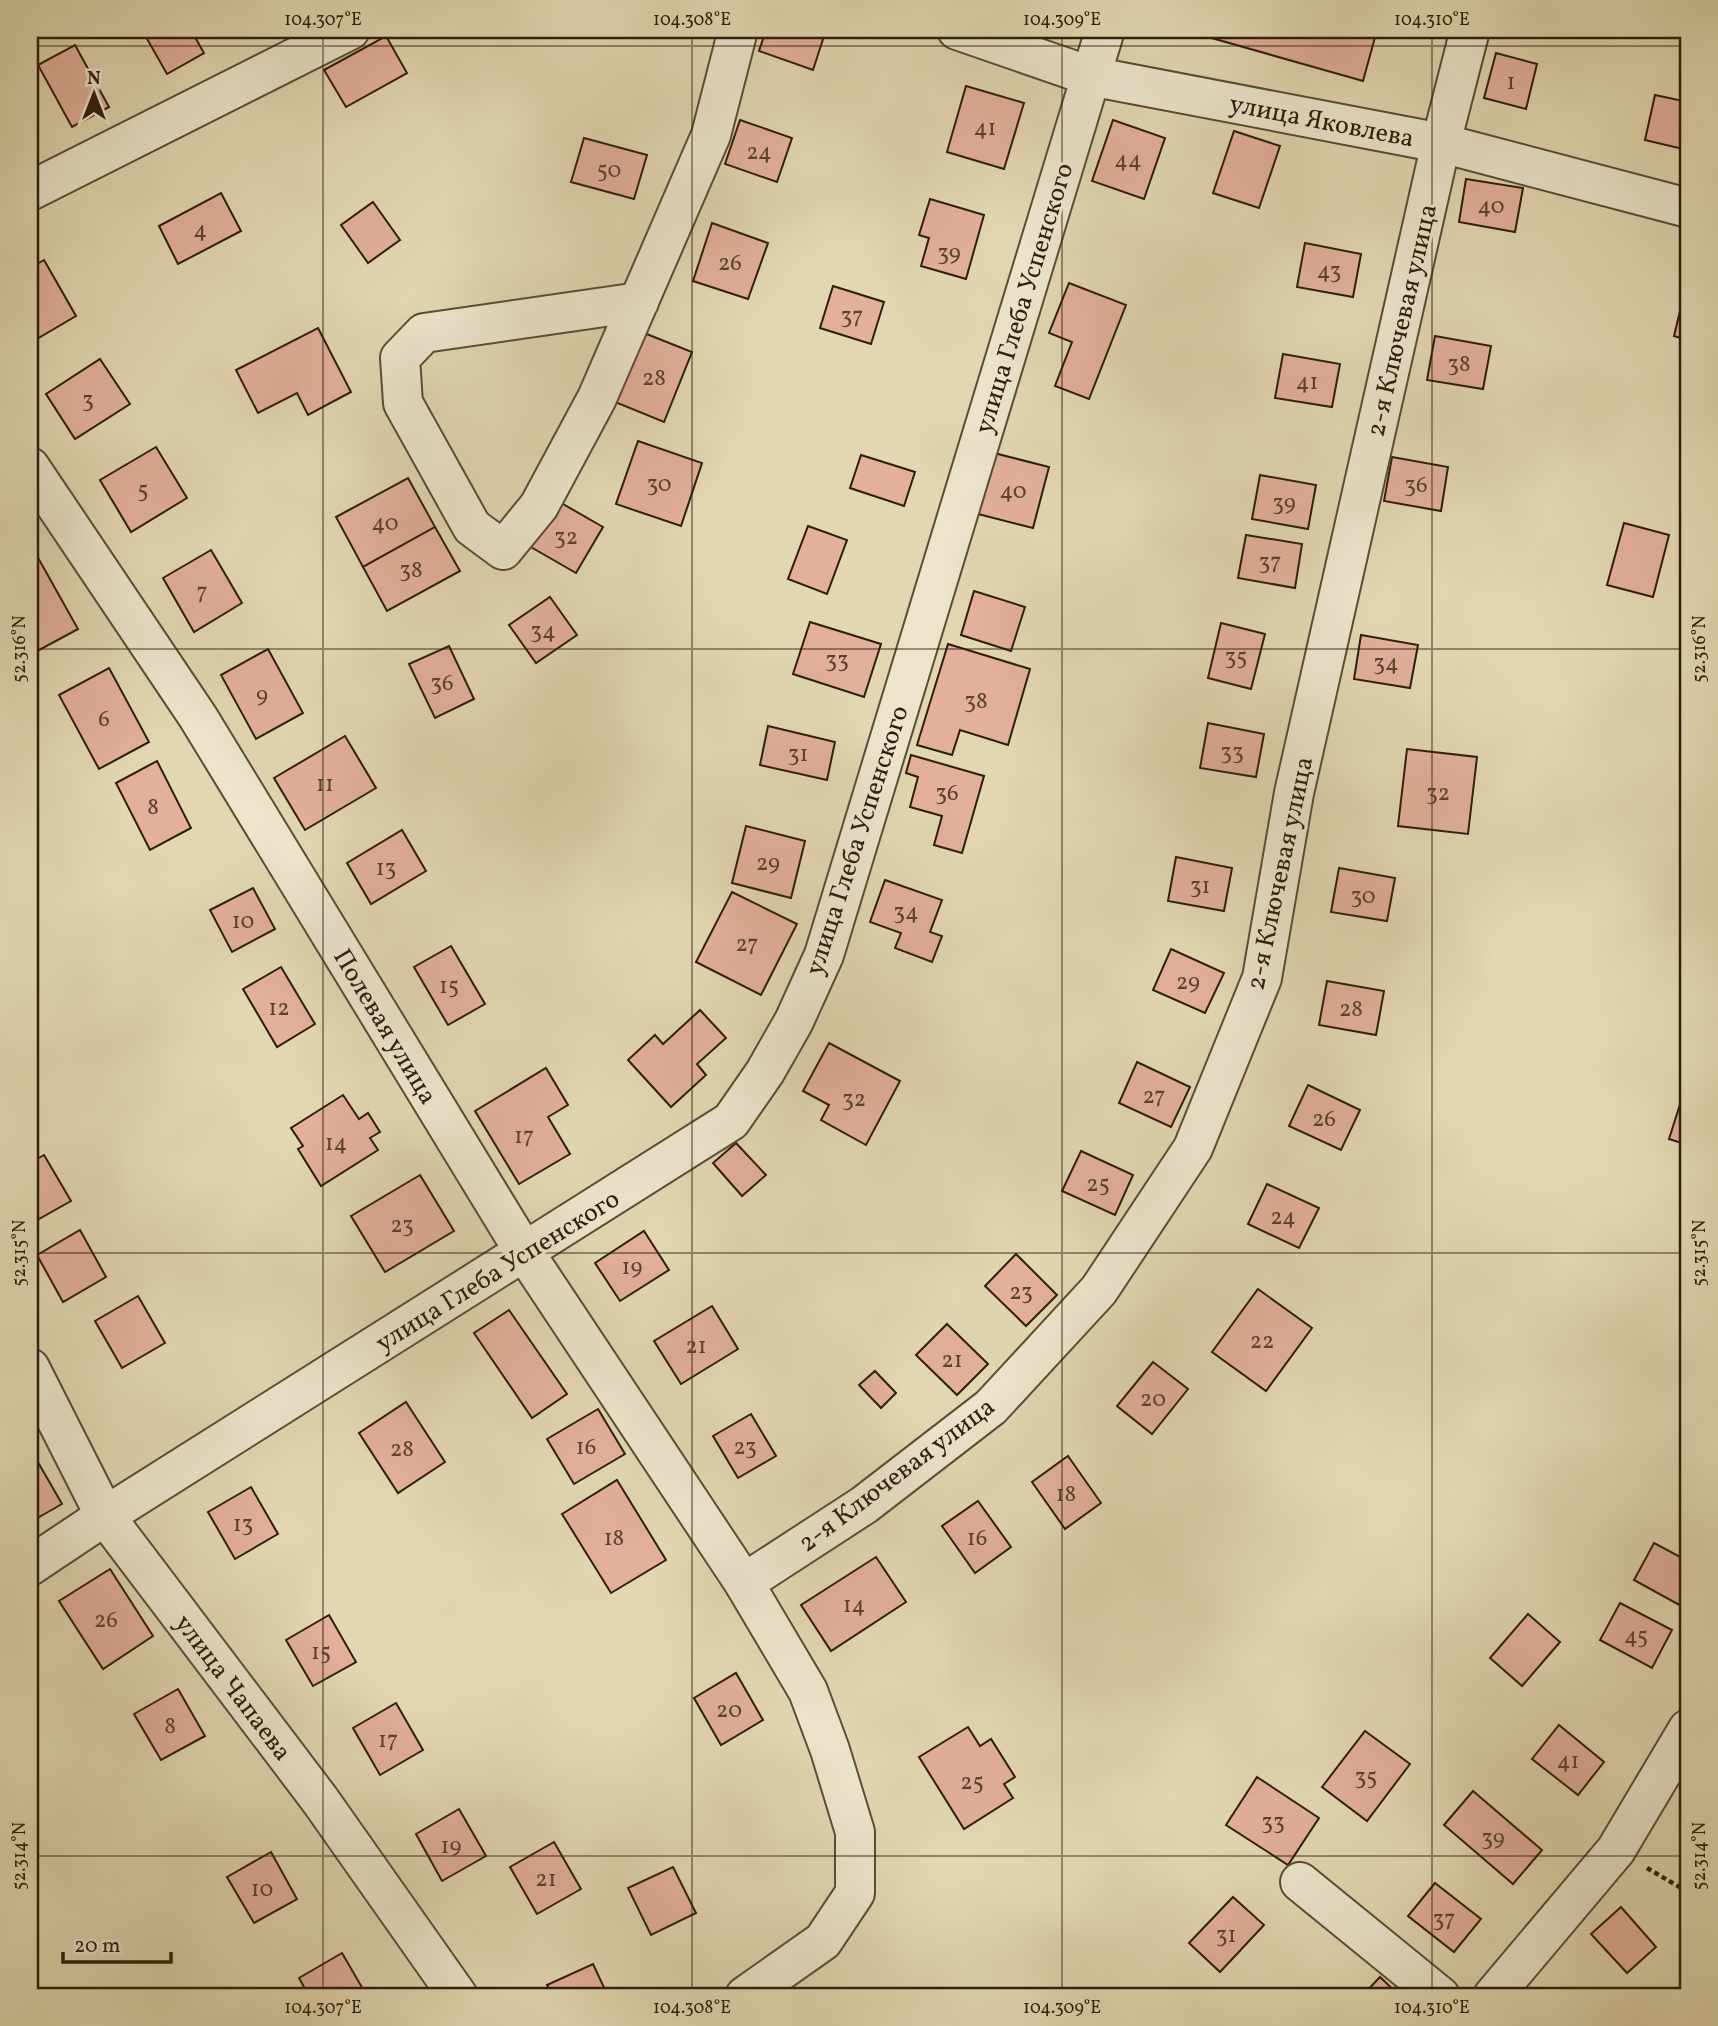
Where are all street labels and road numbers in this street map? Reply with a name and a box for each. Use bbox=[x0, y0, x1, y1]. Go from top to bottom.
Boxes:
street label: улица Яковлева bbox=[1226, 86, 1417, 158]
street label: улица Глеба Успенского bbox=[967, 159, 1083, 439]
street label: 2-я Ключевая улица bbox=[1359, 201, 1447, 440]
street label: улица Глеба Успенского bbox=[797, 701, 919, 980]
street label: 2-я Ключевая улица bbox=[1239, 753, 1323, 993]
street label: Полевая улица bbox=[324, 942, 445, 1112]
street label: улица Глеба Успенского bbox=[369, 1182, 627, 1362]
street label: 2-я Ключевая улица bbox=[791, 1390, 1003, 1562]
street label: улица Чапаева bbox=[165, 1607, 300, 1769]

